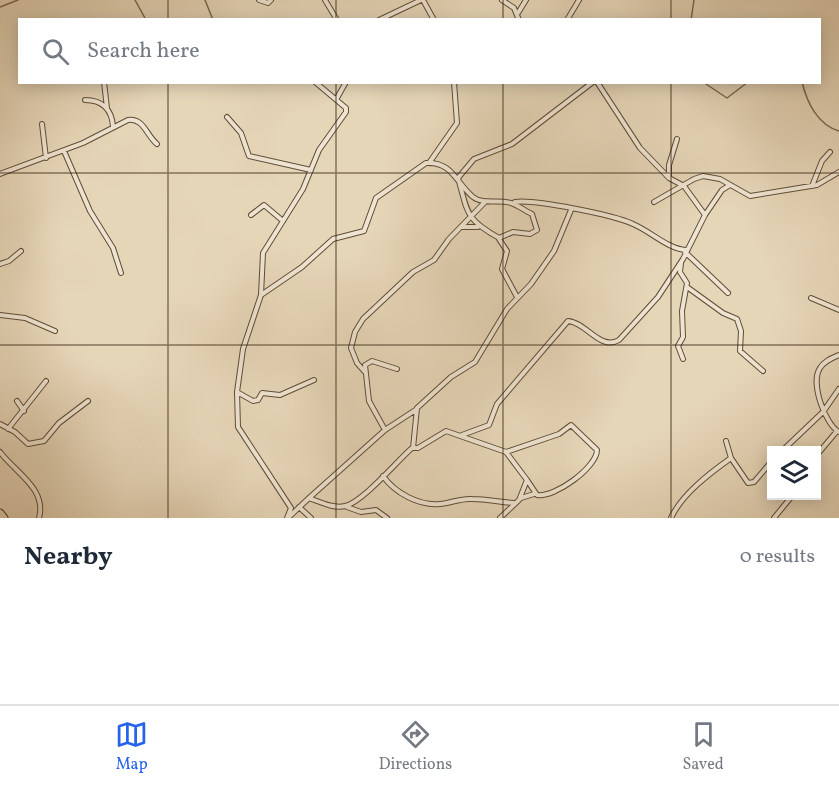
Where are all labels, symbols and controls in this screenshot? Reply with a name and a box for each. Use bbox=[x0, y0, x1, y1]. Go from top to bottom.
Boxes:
search box bbox=[18, 18, 821, 84]
icon: search bbox=[39, 35, 72, 68]
text: Search here bbox=[87, 36, 200, 67]
map controls bbox=[767, 446, 821, 500]
button: layers bbox=[767, 446, 821, 500]
text: Nearby bbox=[24, 539, 113, 575]
text: 0 results bbox=[740, 543, 815, 571]
tab: Map bbox=[115, 718, 148, 776]
tab: Directions bbox=[379, 718, 452, 776]
tab: Saved bbox=[683, 718, 724, 776]

